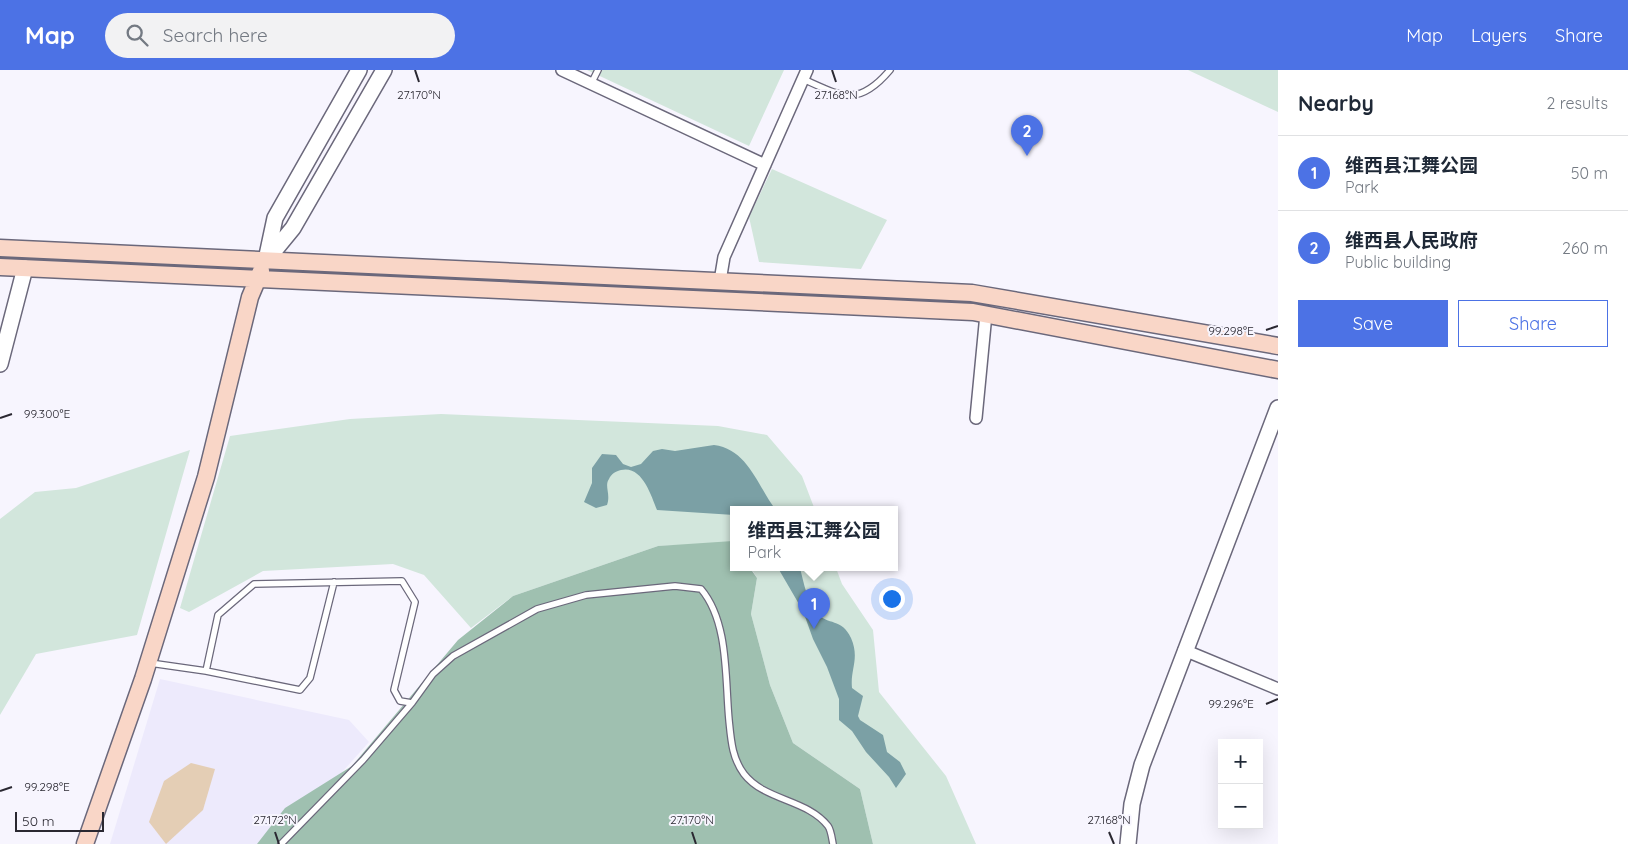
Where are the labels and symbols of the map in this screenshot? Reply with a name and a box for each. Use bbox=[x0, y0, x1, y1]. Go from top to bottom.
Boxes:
text: 27.170°N bbox=[397, 87, 441, 102]
text: 27.168°N bbox=[814, 87, 858, 102]
pin: 2 bbox=[1011, 115, 1043, 156]
text: 99.298°E bbox=[1208, 323, 1254, 338]
text: 99.300°E bbox=[24, 406, 70, 421]
your location bbox=[879, 586, 905, 612]
pin: 1 bbox=[798, 588, 830, 629]
text: 99.296°E bbox=[1208, 696, 1254, 711]
text: 99.298°E bbox=[24, 779, 70, 794]
scale bar bbox=[15, 809, 104, 832]
text: 27.172°N bbox=[253, 812, 297, 827]
text: 27.170°N bbox=[670, 812, 714, 827]
text: 27.168°N bbox=[1087, 812, 1131, 827]

